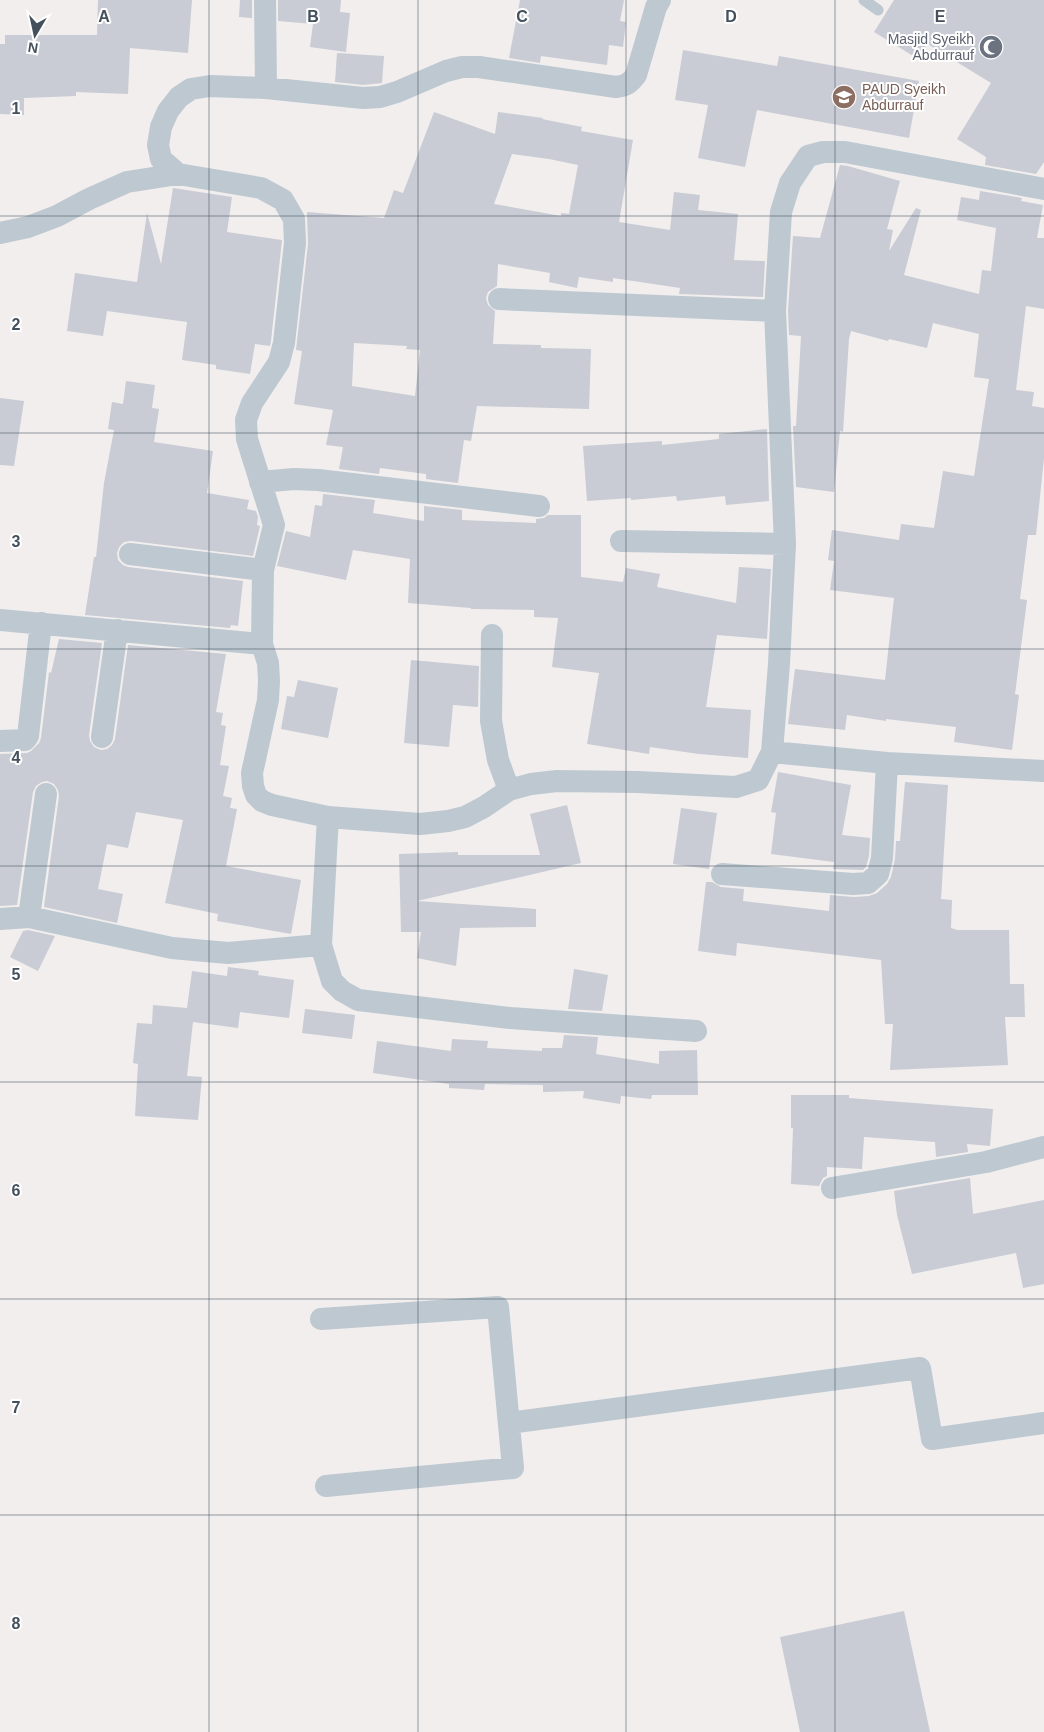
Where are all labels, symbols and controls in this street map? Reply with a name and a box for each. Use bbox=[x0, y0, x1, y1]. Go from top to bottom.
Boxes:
text: A bbox=[98, 8, 110, 25]
text: B bbox=[307, 8, 319, 25]
text: C bbox=[516, 8, 528, 25]
text: D bbox=[725, 8, 737, 25]
text: E bbox=[935, 8, 946, 25]
north arrow bbox=[10, 10, 60, 60]
place label: Masjid Syeikh Abdurrauf bbox=[888, 31, 974, 63]
mosque icon: Masjid Syeikh Abdurrauf bbox=[978, 34, 1004, 60]
text: N bbox=[27, 39, 39, 57]
place label: PAUD Syeikh Abdurrauf bbox=[862, 81, 946, 113]
school or university icon: PAUD Syeikh Abdurrauf bbox=[831, 84, 857, 110]
text: 1 bbox=[12, 100, 21, 117]
text: 2 bbox=[12, 316, 21, 333]
text: 3 bbox=[12, 533, 21, 550]
text: 4 bbox=[12, 749, 21, 766]
text: 5 bbox=[12, 966, 21, 983]
text: 6 bbox=[12, 1182, 21, 1199]
text: 7 bbox=[12, 1399, 21, 1416]
text: 8 bbox=[12, 1615, 21, 1632]

